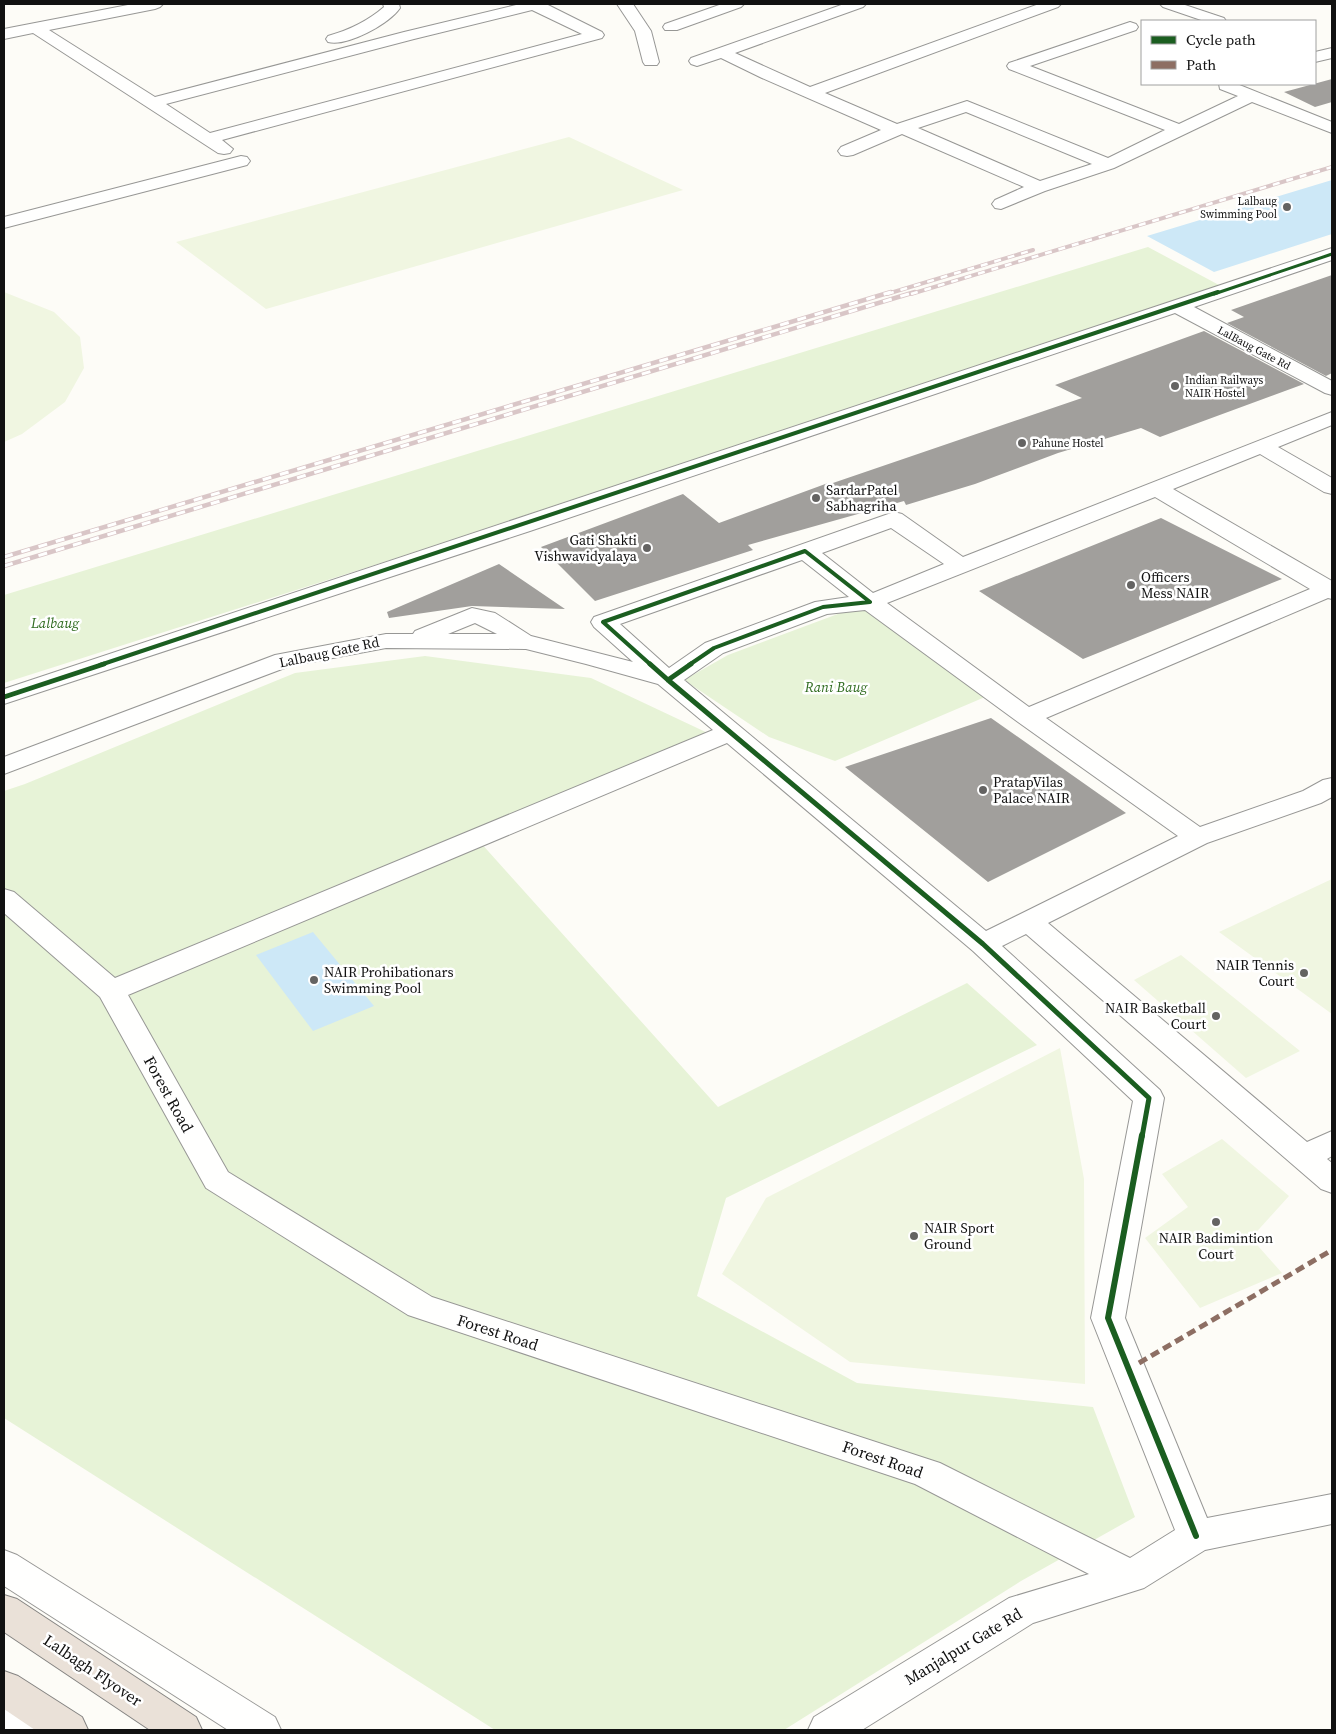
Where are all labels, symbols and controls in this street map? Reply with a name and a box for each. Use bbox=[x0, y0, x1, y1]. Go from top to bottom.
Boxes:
legend bbox=[1141, 20, 1316, 85]
text: Cycle path bbox=[1186, 29, 1256, 50]
text: Path bbox=[1186, 54, 1216, 75]
place label: Lalbaug Swimming Pool bbox=[1200, 194, 1277, 222]
marker: Lalbaug Swimming Pool bbox=[1281, 201, 1293, 213]
street label: LalBaug Gate Rd bbox=[1215, 322, 1294, 374]
place label: Indian Railways NAIR Hostel bbox=[1185, 373, 1263, 401]
marker: Indian Railways NAIR Hostel bbox=[1169, 380, 1181, 392]
place label: Pahune Hostel bbox=[1032, 436, 1104, 451]
marker: Pahune Hostel bbox=[1016, 437, 1028, 449]
place label: SardarPatel Sabhagriha bbox=[826, 480, 898, 516]
marker: SardarPatel Sabhagriha bbox=[810, 492, 822, 504]
place label: Gati Shakti Vishwavidyalaya bbox=[534, 530, 638, 566]
marker: Gati Shakti Vishwavidyalaya bbox=[641, 542, 653, 554]
place label: Officers Mess NAIR bbox=[1141, 567, 1209, 603]
marker: Officers Mess NAIR bbox=[1125, 579, 1137, 591]
park label: Lalbaug bbox=[30, 613, 80, 633]
street label: Lalbaug Gate Rd bbox=[277, 632, 381, 672]
park label: Rani Baug bbox=[804, 677, 869, 697]
place label: PratapVilas Palace NAIR bbox=[993, 772, 1070, 808]
marker: PratapVilas Palace NAIR bbox=[977, 784, 989, 796]
place label: NAIR Tennis Court bbox=[1216, 955, 1294, 991]
place label: NAIR Prohibationars Swimming Pool bbox=[324, 962, 453, 998]
marker: NAIR Tennis Court bbox=[1298, 967, 1310, 979]
marker: NAIR Prohibationars Swimming Pool bbox=[308, 974, 320, 986]
place label: NAIR Basketball Court bbox=[1105, 998, 1206, 1034]
marker: NAIR Basketball Court bbox=[1210, 1010, 1222, 1022]
street label: Forest Road bbox=[139, 1052, 199, 1136]
marker: NAIR Badimintion Court bbox=[1210, 1216, 1222, 1228]
place label: NAIR Sport Ground bbox=[924, 1218, 995, 1254]
place label: NAIR Badimintion Court bbox=[1159, 1228, 1274, 1264]
marker: NAIR Sport Ground bbox=[908, 1230, 920, 1242]
street label: Forest Road bbox=[455, 1309, 541, 1355]
street label: Forest Road bbox=[840, 1435, 926, 1483]
street label: Manjalpur Gate Rd bbox=[900, 1602, 1026, 1690]
street label: Lalbagh Flyover bbox=[39, 1629, 147, 1711]

